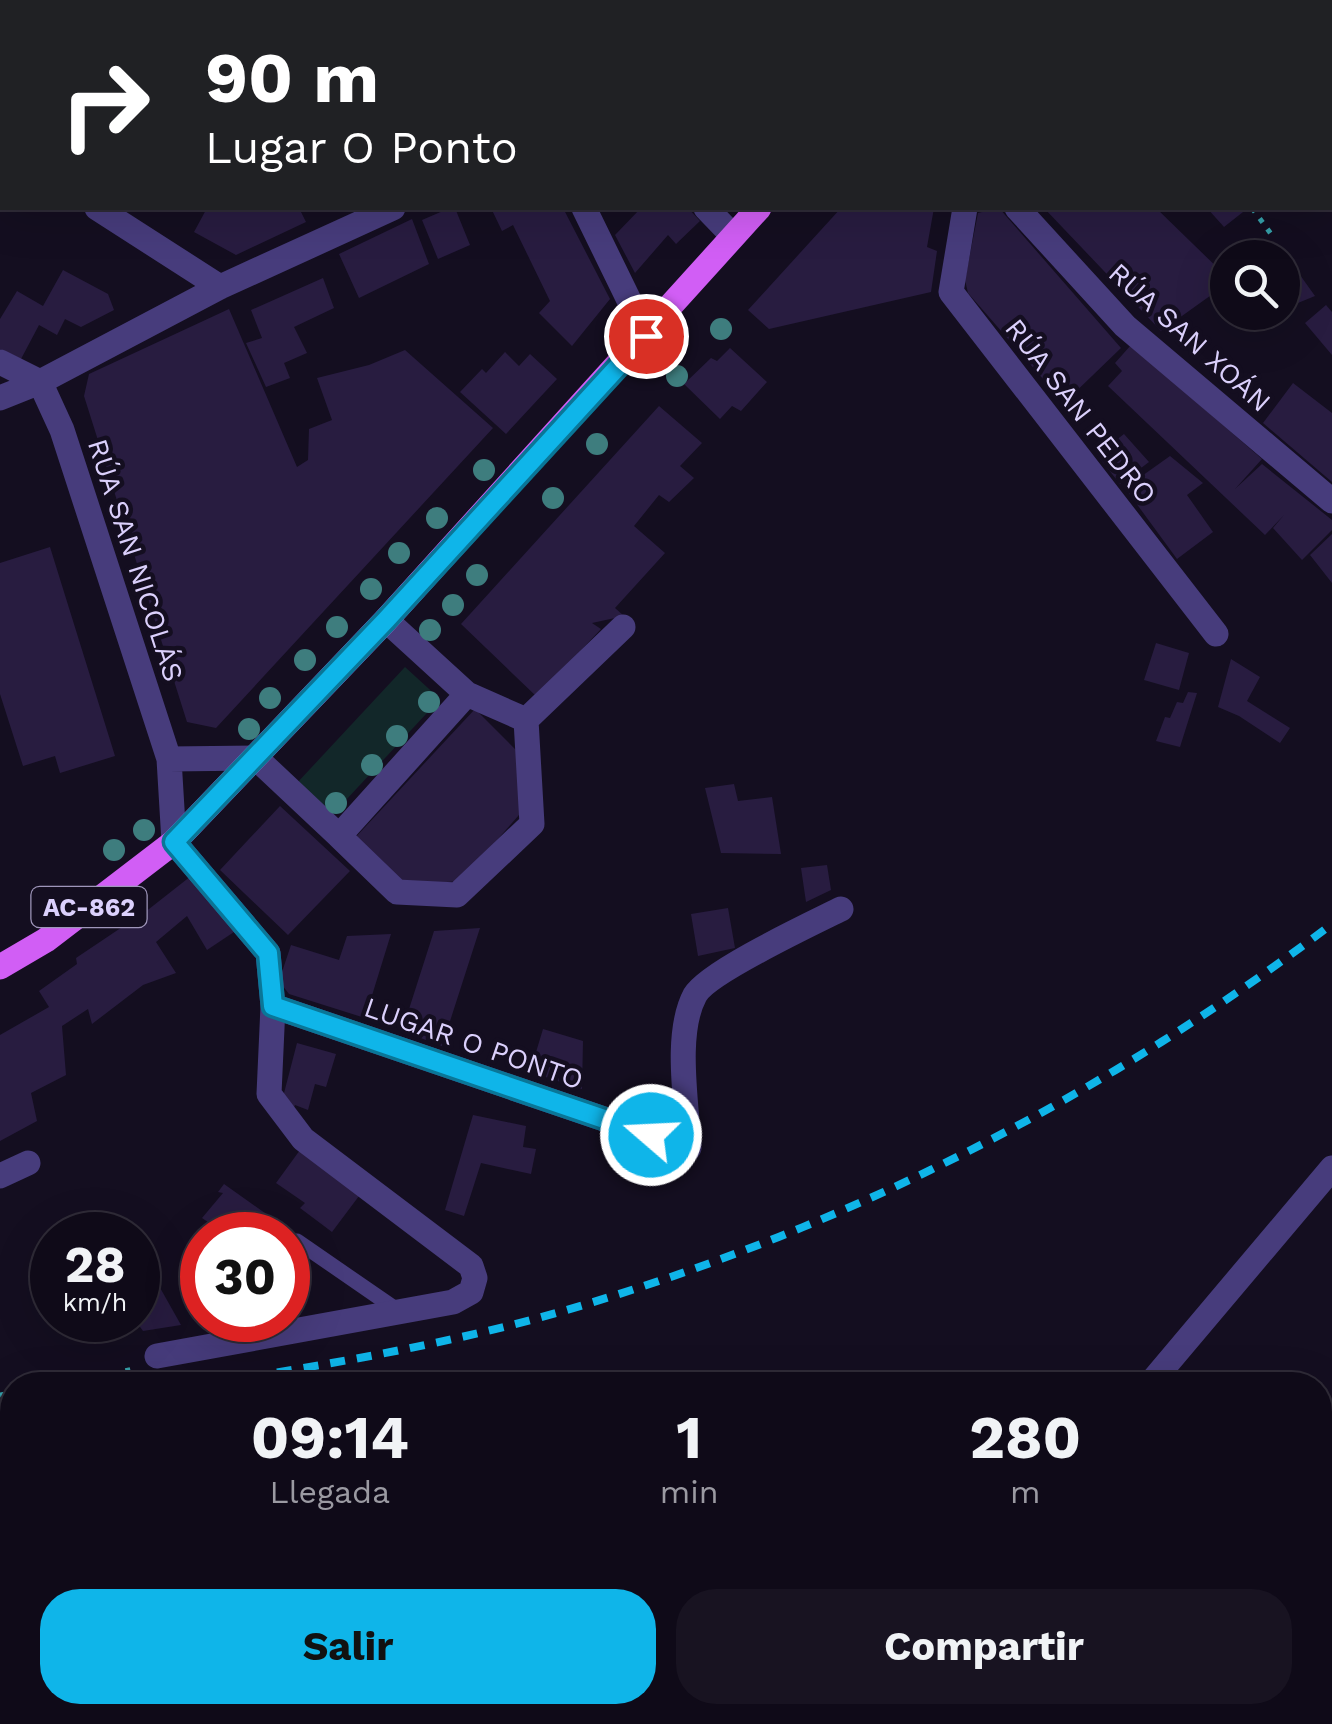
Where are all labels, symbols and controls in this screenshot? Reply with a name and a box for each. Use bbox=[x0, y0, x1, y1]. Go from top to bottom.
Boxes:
text: 90 m bbox=[205, 37, 379, 119]
icon: right bbox=[40, 40, 170, 170]
text: Lugar O Ponto bbox=[205, 121, 518, 174]
map controls bbox=[1210, 240, 1300, 330]
button: search bbox=[1210, 240, 1300, 330]
street label: RÚA SAN XOÁN bbox=[1102, 256, 1277, 419]
pin bbox=[604, 294, 689, 379]
icon: arrive bbox=[619, 309, 674, 364]
street label: RÚA SAN PEDRO bbox=[998, 312, 1163, 510]
street label: RÚA SAN NICOLÁS bbox=[81, 435, 190, 686]
road number: AC-862 bbox=[32, 887, 146, 927]
street label: LUGAR O PONTO bbox=[360, 991, 588, 1096]
position arrow bbox=[599, 1083, 703, 1187]
speed limit sign: 30 bbox=[180, 1212, 310, 1342]
text: 28 bbox=[64, 1235, 126, 1294]
text: km/h bbox=[63, 1288, 127, 1317]
text: 09:14 bbox=[251, 1402, 409, 1473]
text: 1 bbox=[676, 1402, 702, 1473]
text: 280 bbox=[969, 1402, 1081, 1473]
text: Llegada bbox=[270, 1473, 390, 1511]
text: min bbox=[660, 1473, 719, 1511]
text: m bbox=[1010, 1473, 1041, 1511]
button: Salir bbox=[40, 1589, 656, 1704]
button: Compartir bbox=[676, 1589, 1292, 1704]

